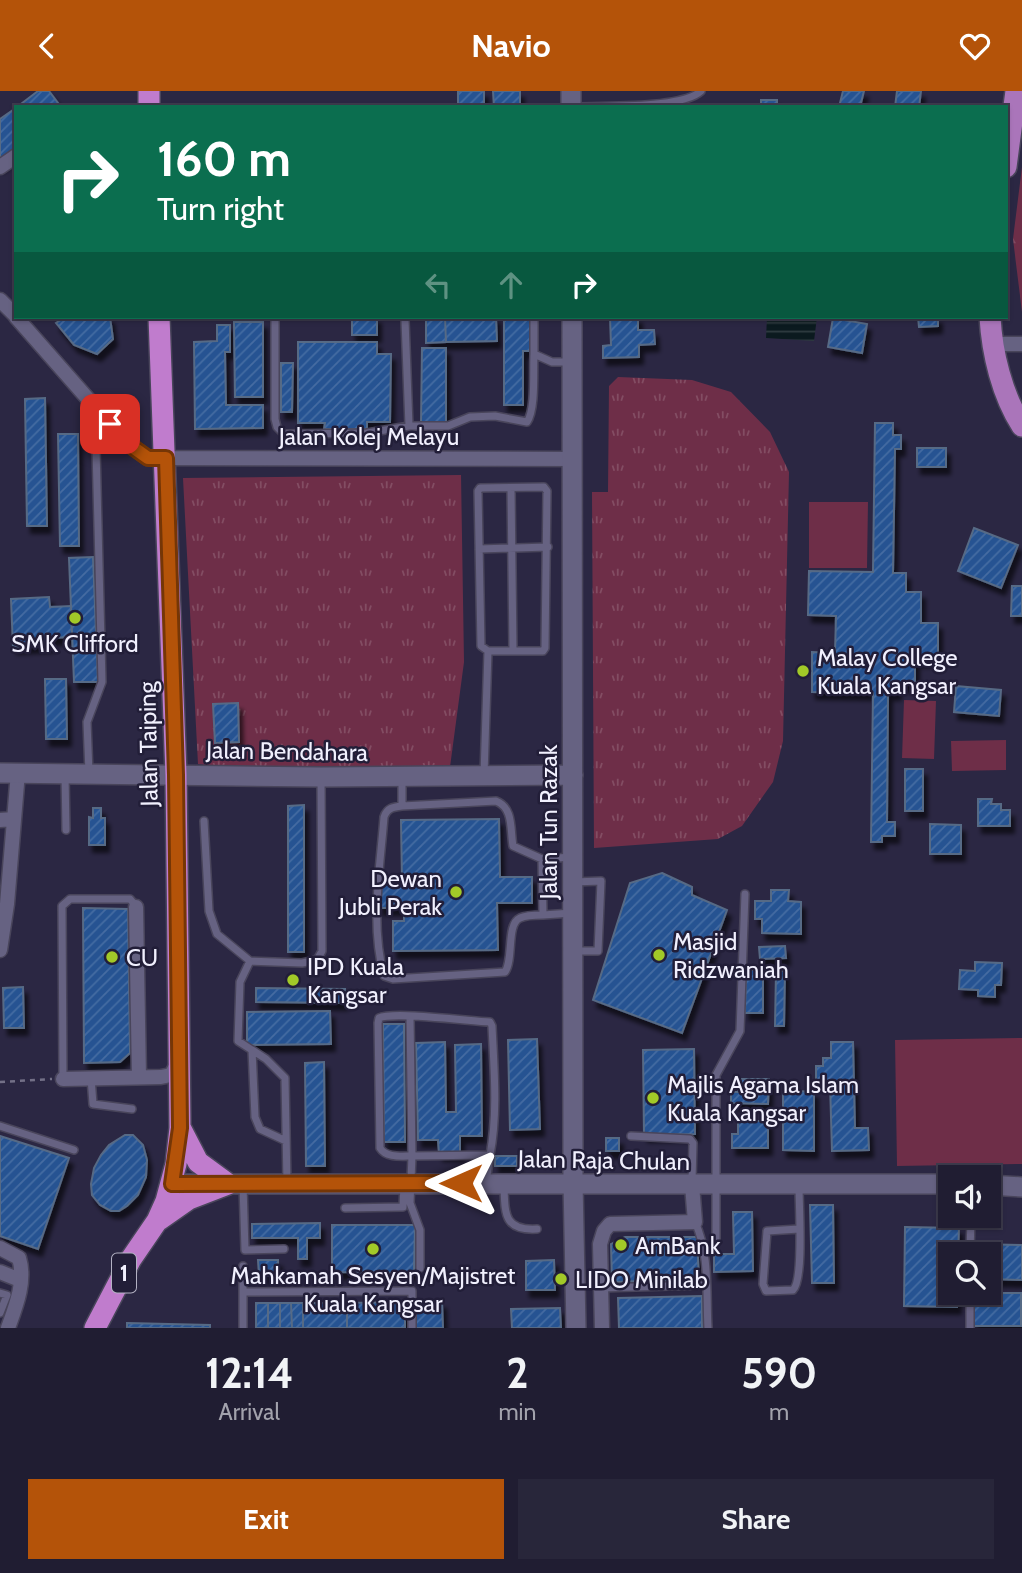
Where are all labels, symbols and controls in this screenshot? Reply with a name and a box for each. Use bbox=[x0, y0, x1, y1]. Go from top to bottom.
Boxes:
text: Navio bbox=[471, 26, 551, 65]
icon: back bbox=[28, 27, 66, 65]
icon: heart bbox=[956, 27, 994, 65]
text: 160 m bbox=[157, 129, 291, 188]
icon: right bbox=[42, 133, 133, 224]
text: Turn right bbox=[157, 189, 284, 228]
icon: left bbox=[419, 266, 457, 304]
icon: ahead bbox=[492, 266, 530, 304]
icon: right bbox=[565, 266, 603, 304]
pin bbox=[80, 394, 140, 454]
icon: arrive bbox=[91, 405, 129, 443]
street label: Jalan Kolej Melayu bbox=[278, 422, 459, 451]
marker: SMK Clifford bbox=[67, 610, 83, 626]
place label: SMK Clifford bbox=[11, 629, 139, 658]
place label: Malay College Kuala Kangsar bbox=[817, 643, 957, 700]
marker: Malay College Kuala Kangsar bbox=[795, 663, 811, 679]
street label: Jalan Taiping bbox=[132, 680, 164, 808]
street label: Jalan Bendahara bbox=[205, 735, 369, 767]
street label: Jalan Tun Razak bbox=[534, 744, 563, 900]
place label: Dewan Jubli Perak bbox=[338, 864, 442, 921]
marker: Dewan Jubli Perak bbox=[448, 884, 464, 900]
place label: Masjid Ridzwaniah bbox=[673, 927, 789, 984]
place label: CU bbox=[126, 943, 158, 972]
marker: Masjid Ridzwaniah bbox=[651, 947, 667, 963]
marker: CU bbox=[104, 949, 120, 965]
place label: IPD Kuala Kangsar bbox=[307, 952, 404, 1009]
marker: IPD Kuala Kangsar bbox=[285, 972, 301, 988]
place label: Majlis Agama Islam Kuala Kangsar bbox=[667, 1070, 859, 1127]
marker: Majlis Agama Islam Kuala Kangsar bbox=[645, 1090, 661, 1106]
street label: Jalan Raja Chulan bbox=[517, 1144, 690, 1176]
position arrow bbox=[424, 1146, 498, 1220]
map controls bbox=[938, 1165, 1001, 1305]
button: sound bbox=[938, 1165, 1001, 1228]
place label: AmBank bbox=[635, 1231, 721, 1260]
marker: AmBank bbox=[613, 1237, 629, 1253]
marker: Mahkamah Sesyen/Majistret Kuala Kangsar bbox=[365, 1241, 381, 1257]
button: search bbox=[938, 1242, 1001, 1305]
road number: 1 bbox=[112, 1253, 136, 1293]
place label: Mahkamah Sesyen/Majistret Kuala Kangsar bbox=[231, 1261, 515, 1318]
place label: LIDO Minilab bbox=[575, 1265, 708, 1294]
marker: LIDO Minilab bbox=[553, 1271, 569, 1287]
text: 12:14 bbox=[205, 1347, 294, 1399]
text: 2 bbox=[506, 1347, 529, 1399]
text: 590 bbox=[741, 1347, 817, 1399]
text: Arrival bbox=[219, 1398, 280, 1426]
text: min bbox=[498, 1398, 536, 1426]
text: m bbox=[769, 1398, 789, 1426]
button: Exit bbox=[28, 1479, 504, 1559]
button: Share bbox=[518, 1479, 994, 1559]

